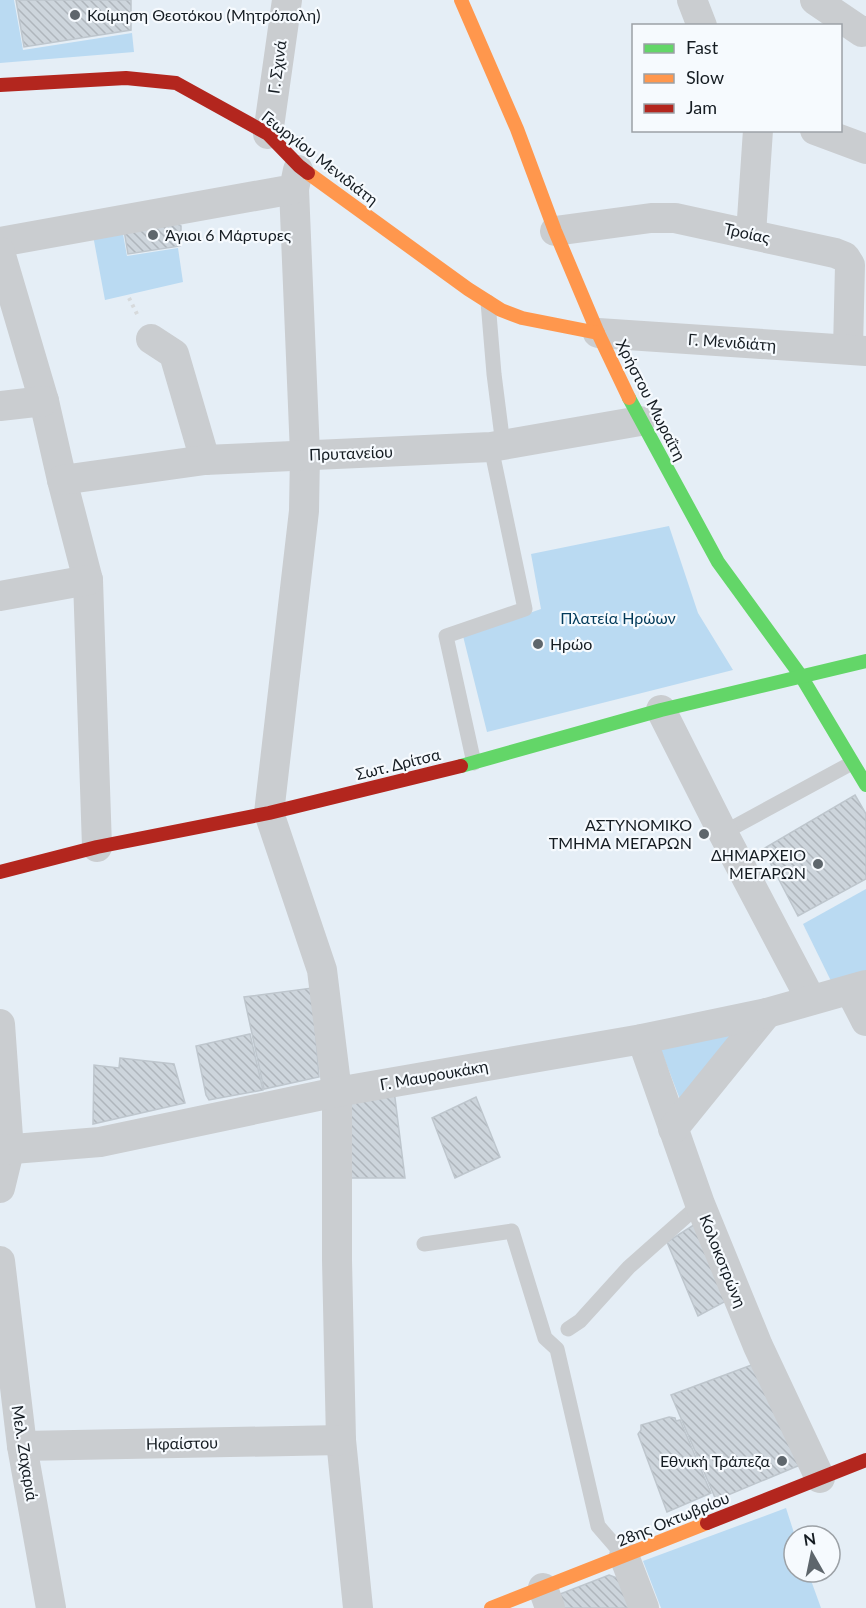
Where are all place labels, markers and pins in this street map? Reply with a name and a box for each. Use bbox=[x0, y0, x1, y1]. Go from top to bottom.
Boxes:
place label: Κοίμηση Θεοτόκου (Μητρόπολη) bbox=[87, 5, 320, 24]
marker: Κοίμηση Θεοτόκου (Μητρόπολη) bbox=[68, 8, 82, 22]
place label: Άγιοι 6 Μάρτυρες bbox=[165, 225, 292, 244]
marker: Άγιοι 6 Μάρτυρες bbox=[146, 228, 160, 242]
place label: Ηρώο bbox=[550, 634, 592, 653]
marker: Ηρώο bbox=[531, 637, 545, 651]
place label: ΑΣΤΥΝΟΜΙΚΟ ΤΜΗΜΑ ΜΕΓΑΡΩΝ bbox=[549, 815, 692, 852]
marker: ΑΣΤΥΝΟΜΙΚΟ ΤΜΗΜΑ ΜΕΓΑΡΩΝ bbox=[697, 827, 711, 841]
place label: ΔΗΜΑΡΧΕΙΟ ΜΕΓΑΡΩΝ bbox=[711, 845, 806, 882]
marker: ΔΗΜΑΡΧΕΙΟ ΜΕΓΑΡΩΝ bbox=[811, 857, 825, 871]
place label: Εθνική Τράπεζα bbox=[660, 1451, 771, 1470]
marker: Εθνική Τράπεζα bbox=[775, 1454, 789, 1468]

